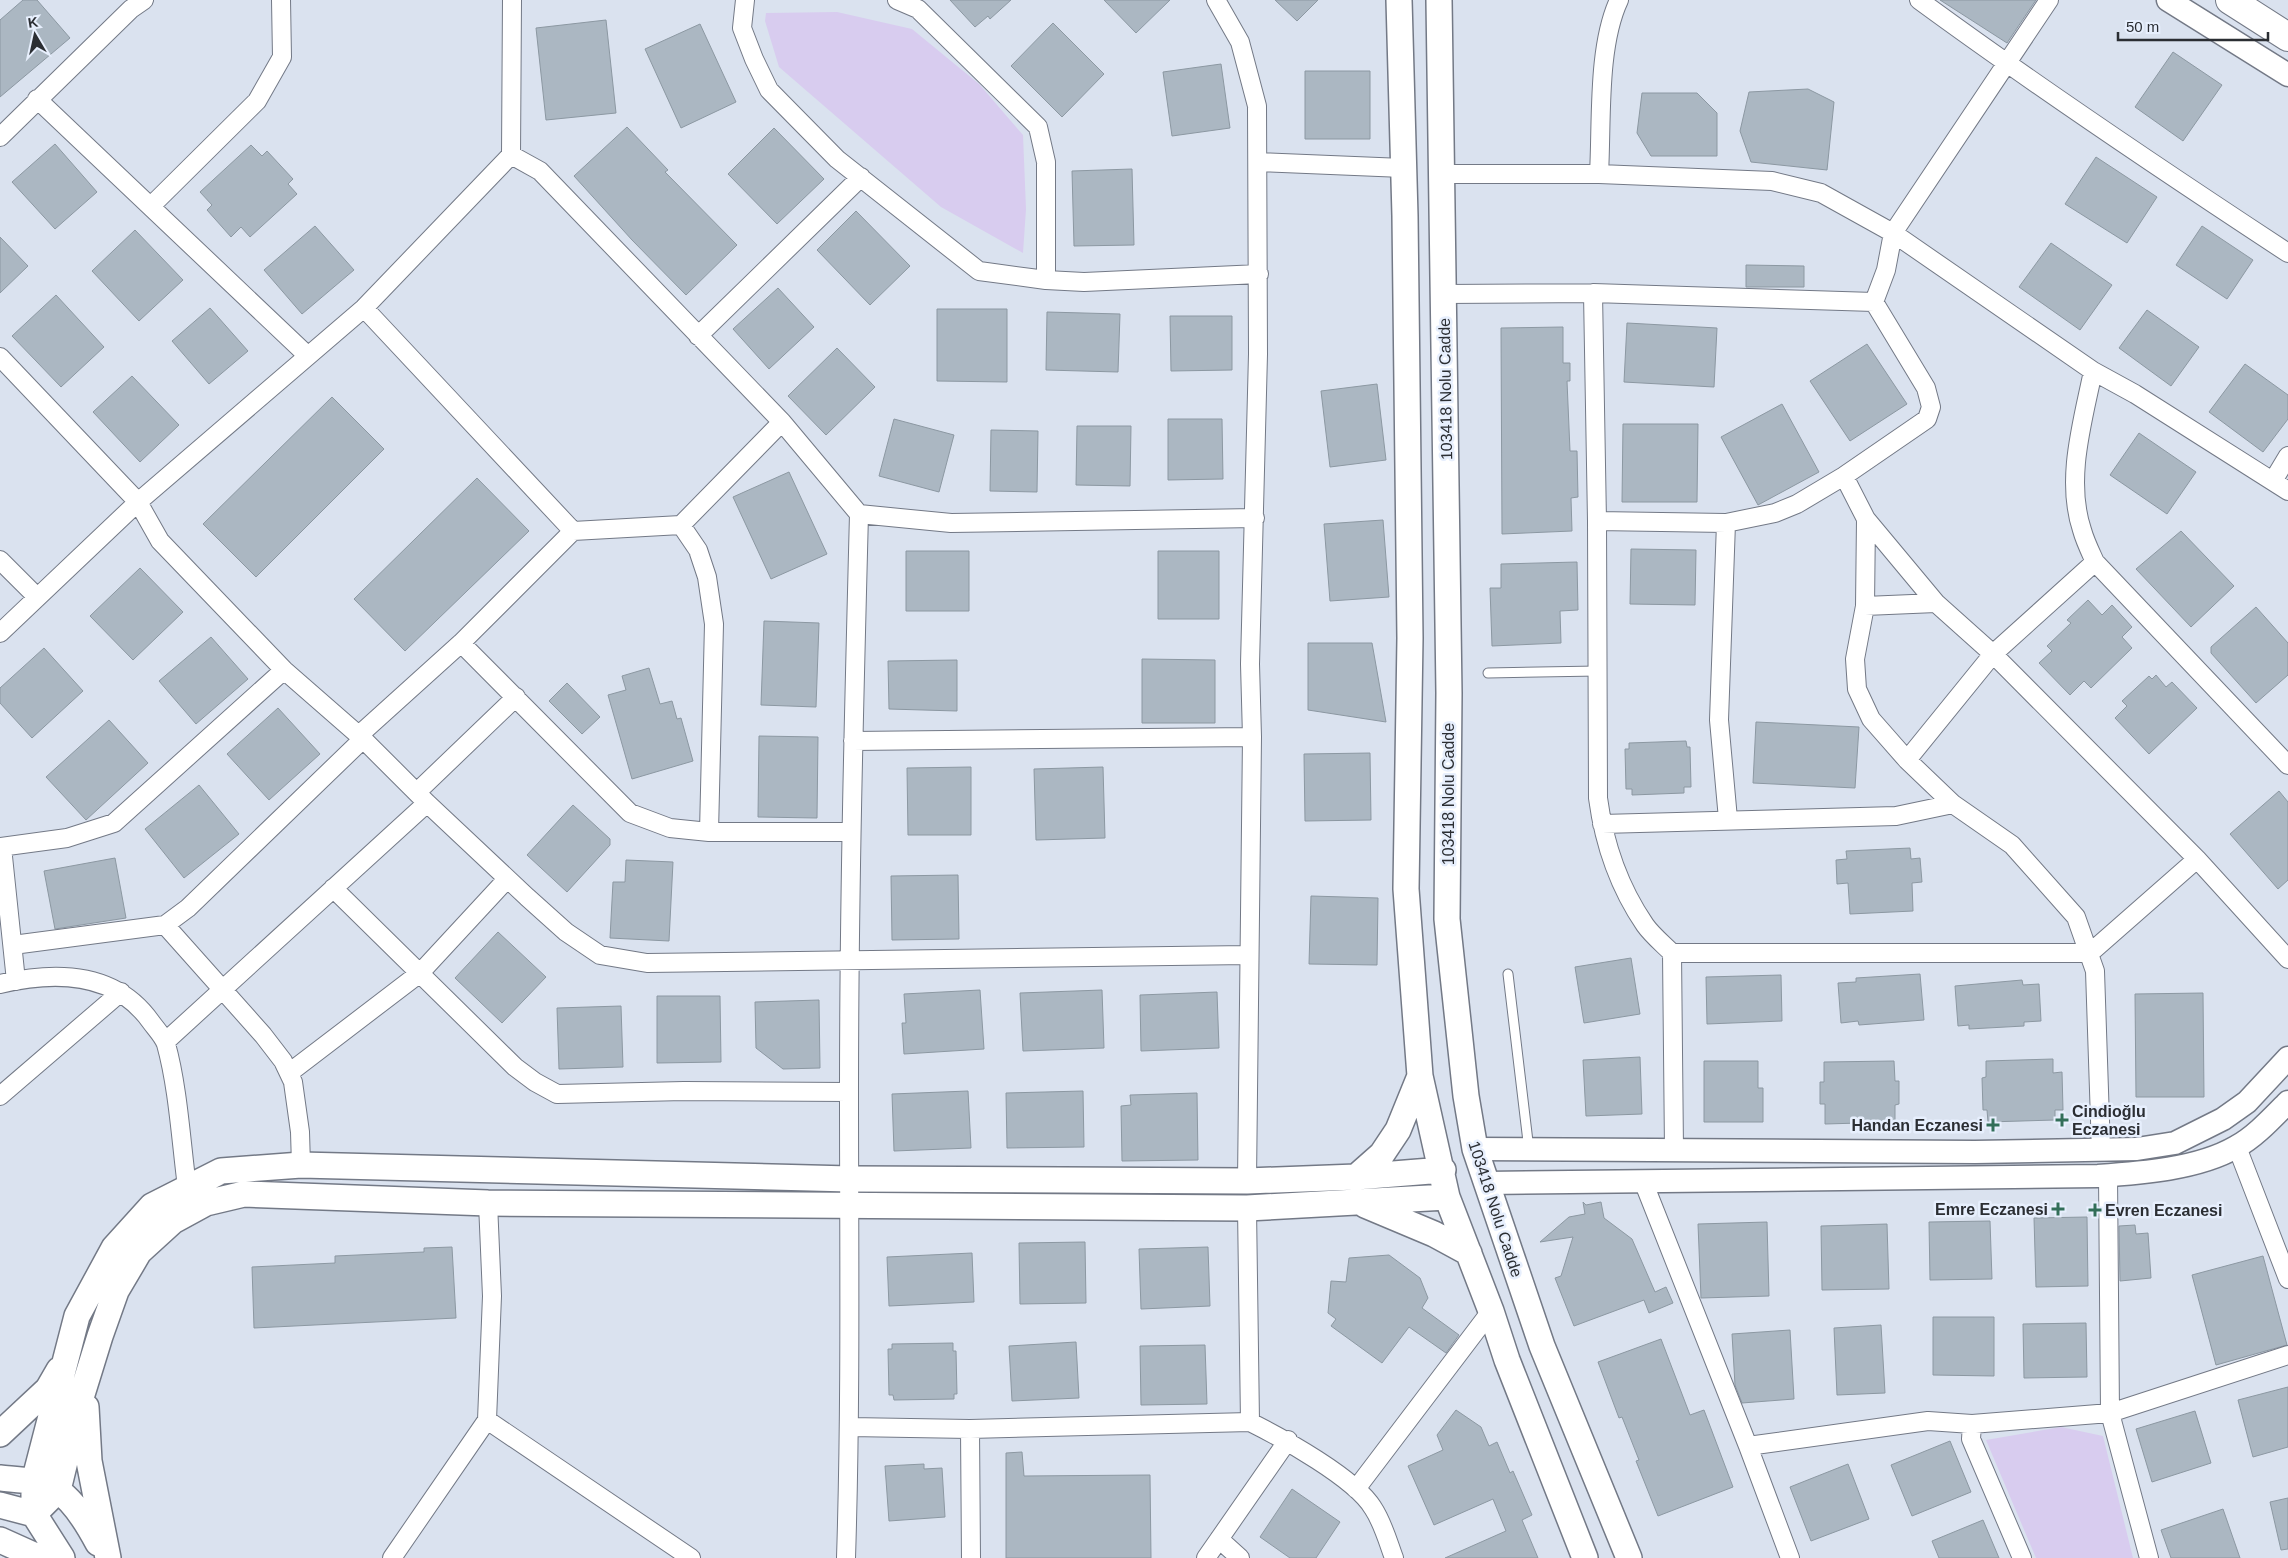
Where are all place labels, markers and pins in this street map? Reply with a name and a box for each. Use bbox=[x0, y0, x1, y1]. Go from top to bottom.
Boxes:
place label: Cindioğlu Eczanesi bbox=[2072, 1103, 2146, 1138]
marker: Cindioğlu Eczanesi bbox=[2056, 1114, 2068, 1126]
place label: Handan Eczanesi bbox=[1851, 1117, 1983, 1134]
marker: Handan Eczanesi bbox=[1987, 1119, 1999, 1131]
place label: Emre Eczanesi bbox=[1935, 1201, 2048, 1218]
place label: Evren Eczanesi bbox=[2105, 1202, 2222, 1219]
marker: Emre Eczanesi bbox=[2052, 1203, 2064, 1215]
marker: Evren Eczanesi bbox=[2089, 1204, 2101, 1216]

